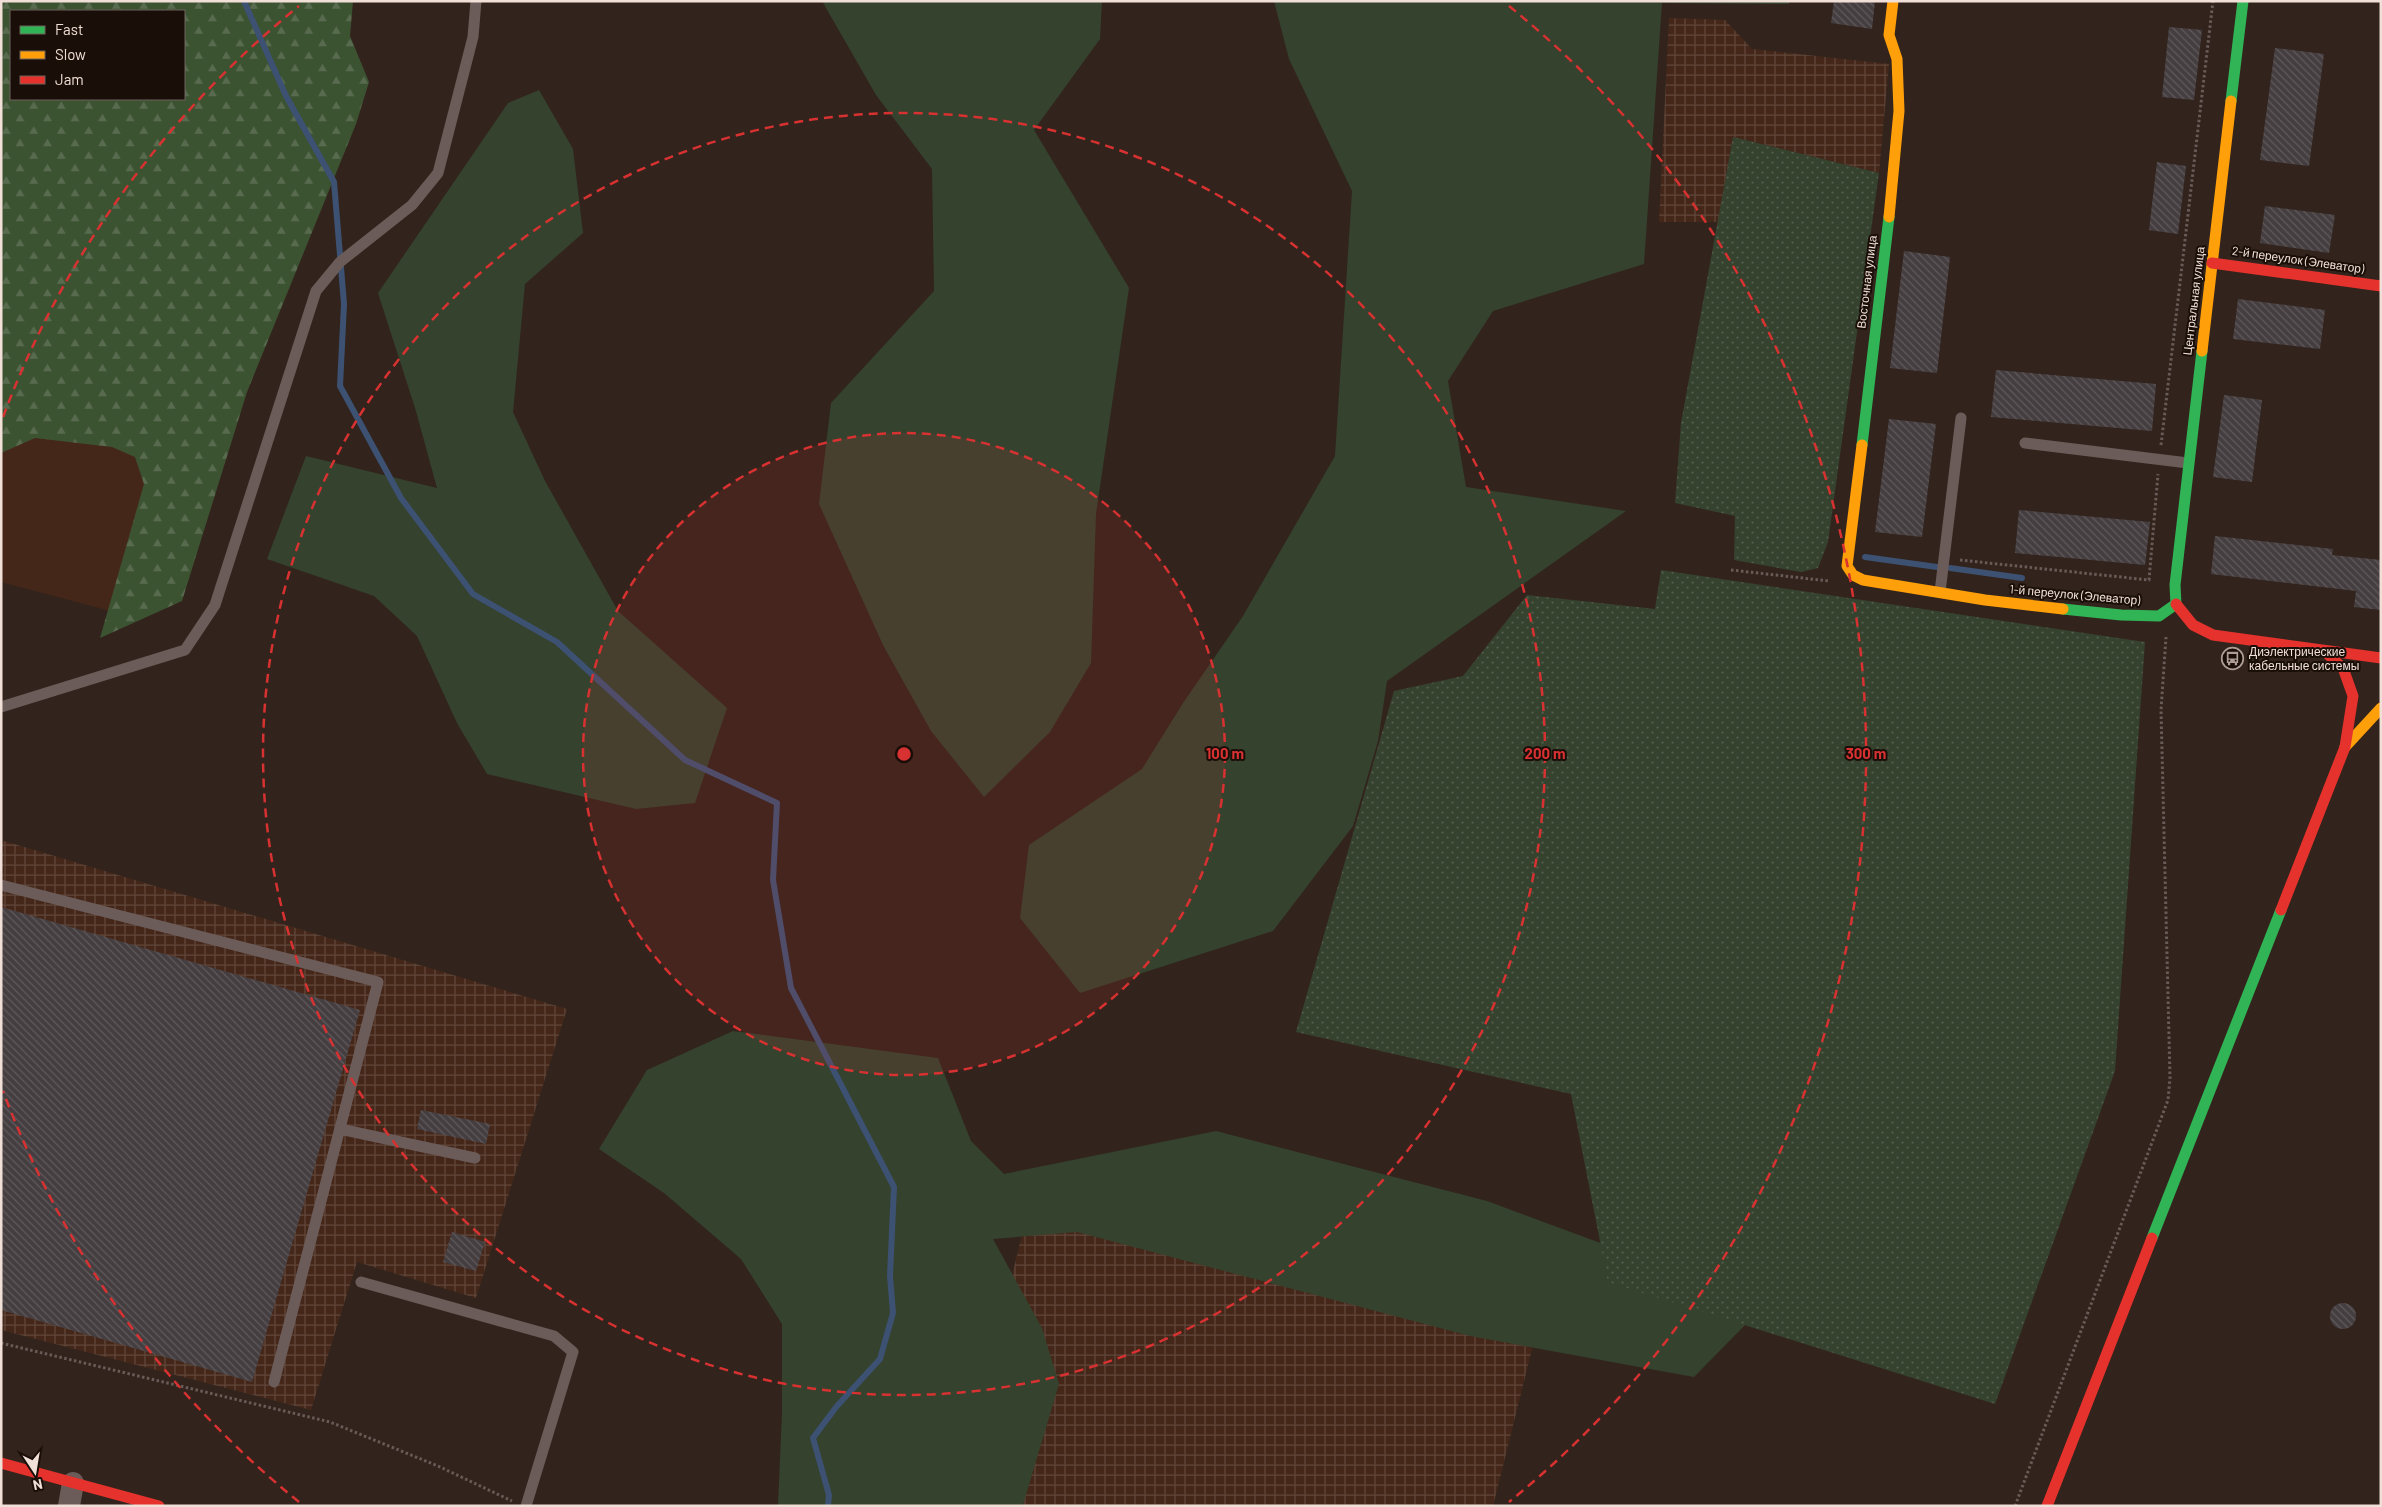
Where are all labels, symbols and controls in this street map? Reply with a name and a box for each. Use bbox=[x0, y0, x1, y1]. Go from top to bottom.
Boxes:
legend bbox=[10, 10, 185, 100]
text: Fast bbox=[55, 20, 83, 38]
text: Slow bbox=[55, 45, 86, 63]
text: Jam bbox=[55, 70, 84, 88]
street label: Восточная улица bbox=[1853, 234, 1880, 329]
street label: 2-й переулок (Элеватор) bbox=[2231, 243, 2366, 276]
street label: Центральная улица bbox=[2179, 245, 2208, 356]
street label: 1-й переулок (Элеватор) bbox=[2009, 581, 2142, 608]
place label: Диэлектрические кабельные системы bbox=[2249, 644, 2359, 672]
bus stop icon: Диэлектрические кабельные системы bbox=[2221, 647, 2245, 671]
text: 100 m bbox=[1206, 744, 1244, 762]
text: 200 m bbox=[1524, 744, 1566, 762]
text: 300 m bbox=[1846, 744, 1886, 762]
centre of rings bbox=[895, 745, 913, 763]
north arrow bbox=[10, 1447, 60, 1497]
text: N bbox=[31, 1476, 44, 1494]

